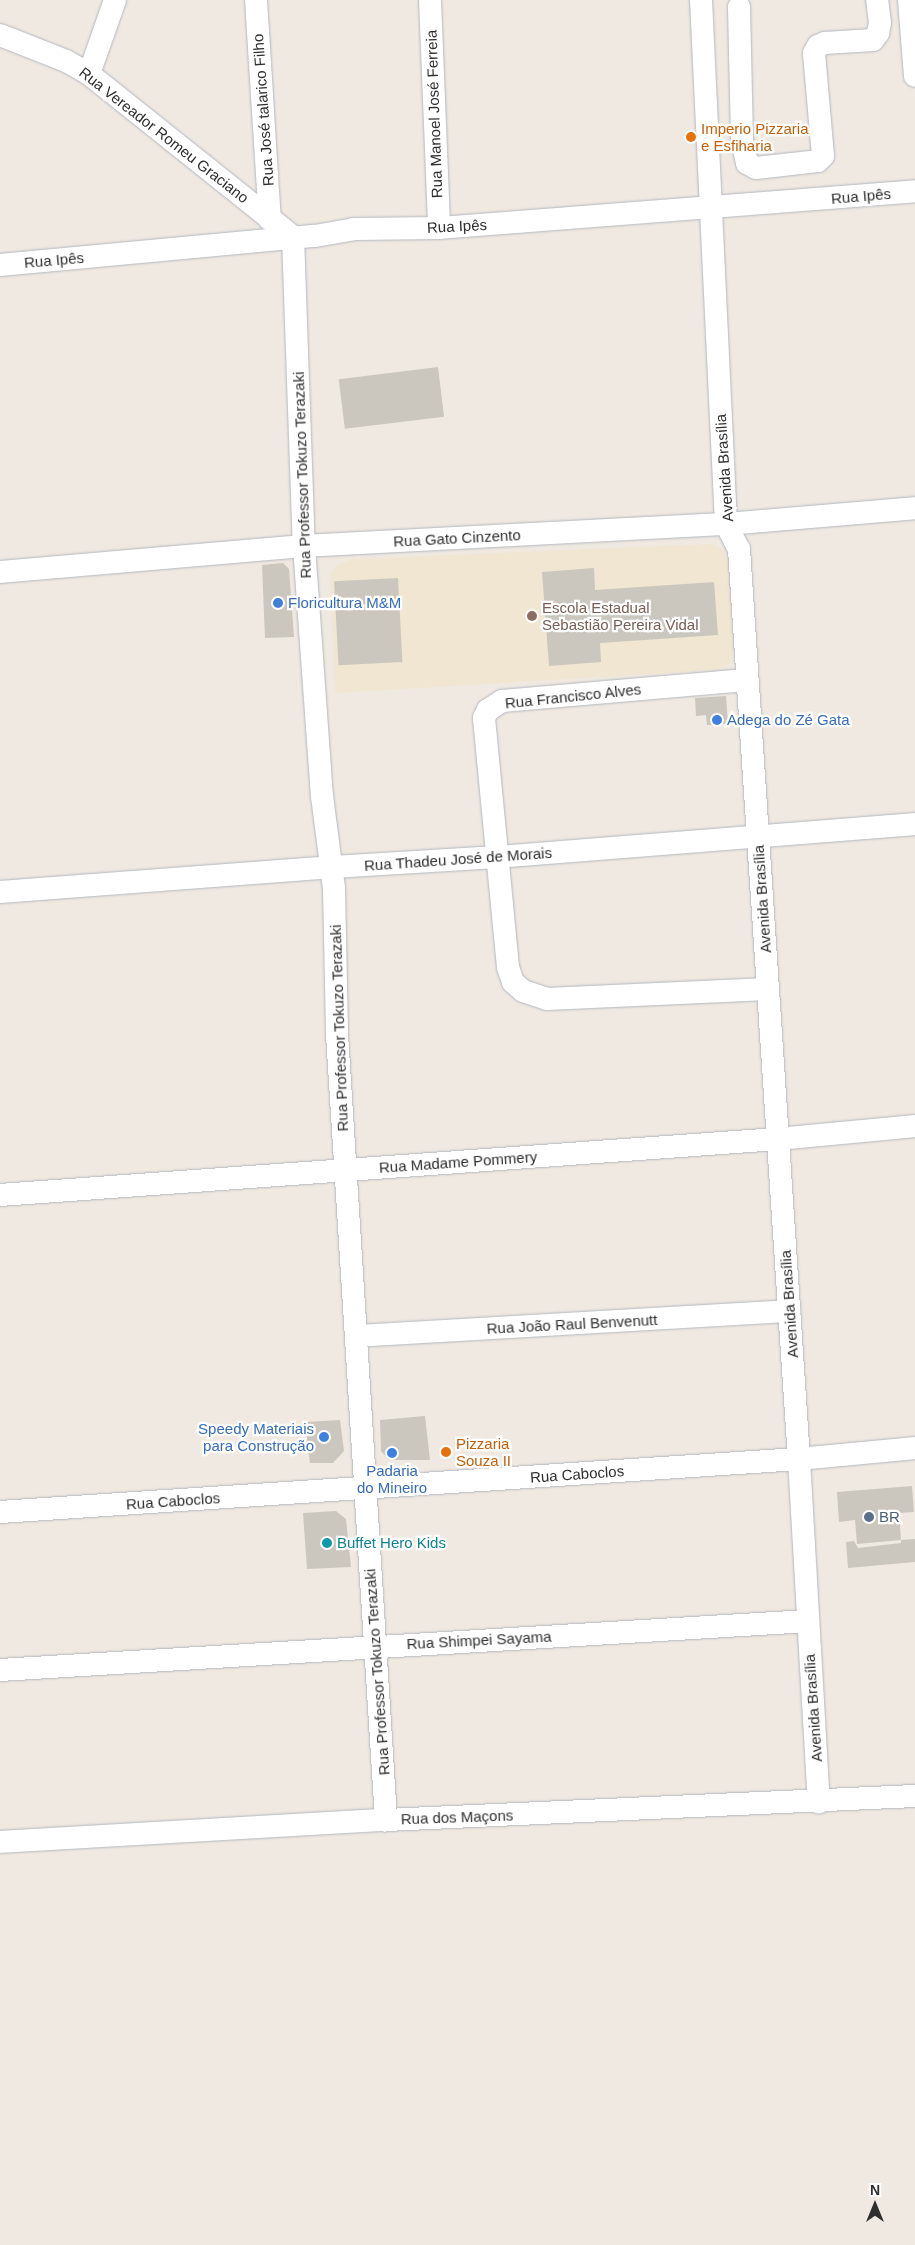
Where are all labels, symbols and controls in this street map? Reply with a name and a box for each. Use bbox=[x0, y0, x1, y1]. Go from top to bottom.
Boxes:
street label: Rua Manoel José Ferreia bbox=[422, 30, 446, 198]
street label: Rua José talarico Filho bbox=[249, 33, 277, 187]
street label: Rua Vereador Romeu Graciano bbox=[76, 63, 252, 207]
place label: Imperio Pizzaria e Esfiharia bbox=[701, 119, 809, 154]
marker: Imperio Pizzaria e Esfiharia bbox=[685, 131, 697, 143]
street label: Rua Ipês bbox=[830, 184, 892, 208]
street label: Rua Ipês bbox=[427, 215, 487, 237]
street label: Rua Ipês bbox=[23, 248, 85, 272]
street label: Rua Professor Tokuzo Terazaki bbox=[289, 371, 315, 579]
street label: Avenida Brasília bbox=[711, 413, 737, 523]
street label: Rua Gato Cinzento bbox=[393, 526, 521, 550]
place label: Floricultura M&M bbox=[288, 594, 401, 612]
marker: Floricultura M&M bbox=[272, 597, 284, 609]
place label: Escola Estadual Sebastião Pereira Vidal bbox=[542, 598, 698, 633]
marker: Escola Estadual Sebastião Pereira Vidal bbox=[526, 610, 538, 622]
street label: Rua Francisco Alves bbox=[504, 680, 642, 712]
place label: Adega do Zé Gata bbox=[727, 711, 850, 729]
marker: Adega do Zé Gata bbox=[711, 714, 723, 726]
street label: Rua Thadeu José de Morais bbox=[363, 843, 553, 875]
street label: Avenida Brasília bbox=[749, 844, 775, 954]
street label: Rua Professor Tokuzo Terazaki bbox=[326, 924, 352, 1132]
street label: Rua Madame Pommery bbox=[378, 1147, 538, 1177]
street label: Avenida Brasília bbox=[776, 1249, 802, 1359]
street label: Rua João Raul Benvenutt bbox=[486, 1311, 658, 1337]
place label: Speedy Materiais para Construção bbox=[198, 1419, 314, 1454]
marker: Speedy Materiais para Construção bbox=[318, 1431, 330, 1443]
place label: Pizzaria Souza II bbox=[456, 1434, 511, 1469]
marker: Pizzaria Souza II bbox=[440, 1446, 452, 1458]
marker: Padaria do Mineiro bbox=[386, 1447, 398, 1459]
place label: Padaria do Mineiro bbox=[357, 1461, 427, 1496]
street label: Rua Caboclos bbox=[529, 1462, 625, 1486]
street label: Rua Caboclos bbox=[125, 1489, 221, 1513]
place label: BR bbox=[879, 1508, 900, 1526]
marker: BR bbox=[863, 1511, 875, 1523]
place label: Buffet Hero Kids bbox=[337, 1534, 446, 1552]
marker: Buffet Hero Kids bbox=[321, 1537, 333, 1549]
street label: Rua Professor Tokuzo Terazaki bbox=[361, 1568, 393, 1776]
street label: Rua Shimpei Sayama bbox=[406, 1627, 552, 1653]
street label: Avenida Brasília bbox=[800, 1653, 826, 1763]
street label: Rua dos Maçons bbox=[400, 1806, 514, 1828]
north arrow bbox=[850, 2180, 900, 2230]
text: N bbox=[870, 2182, 880, 2198]

